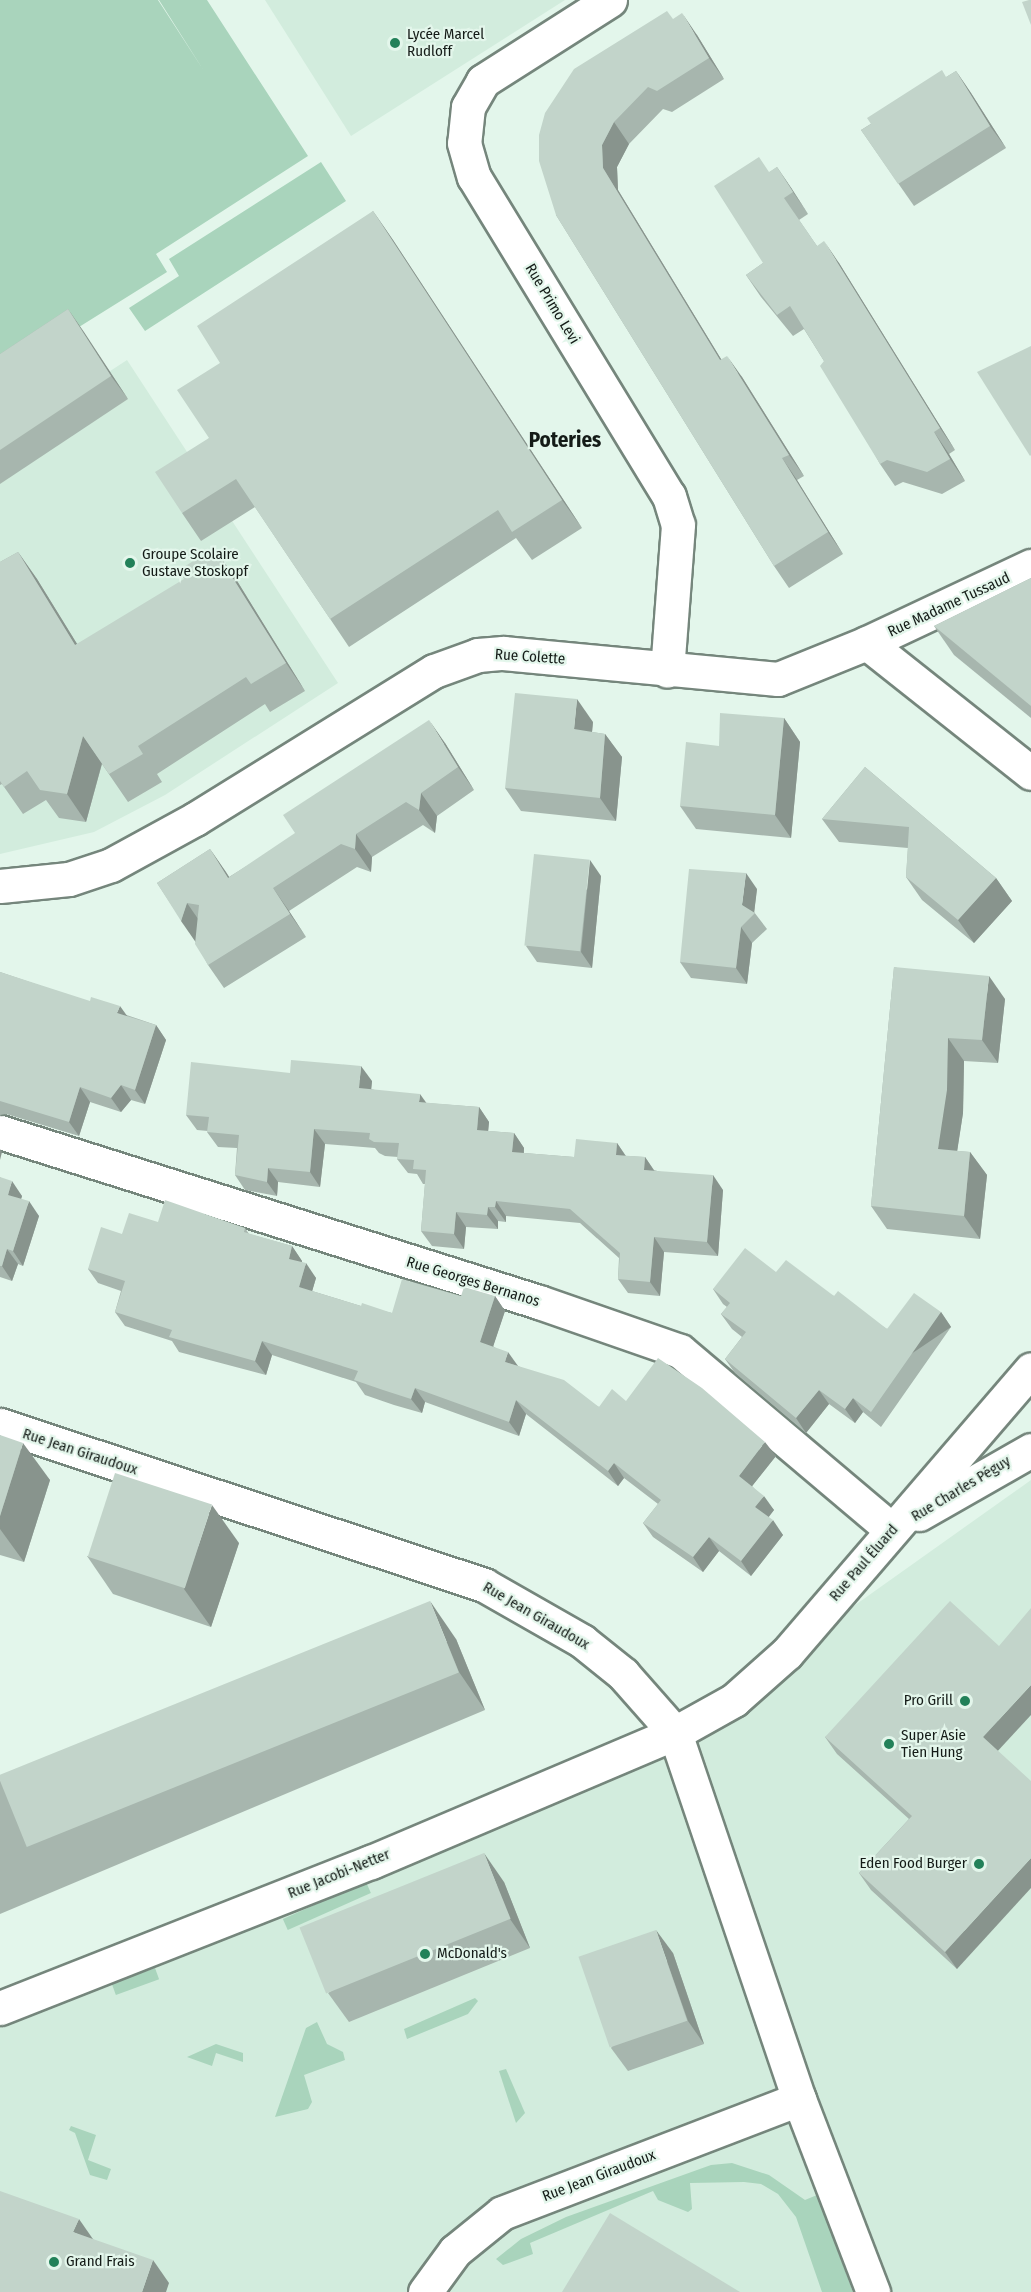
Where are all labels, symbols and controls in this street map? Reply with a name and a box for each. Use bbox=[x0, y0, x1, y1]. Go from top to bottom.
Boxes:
place label: Lycée Marcel Rudloff bbox=[407, 25, 484, 60]
marker: Lycée Marcel Rudloff bbox=[388, 36, 402, 50]
street label: Rue Primo Levi bbox=[521, 261, 583, 347]
district label: Poteries bbox=[529, 427, 601, 453]
place label: Groupe Scolaire Gustave Stoskopf bbox=[142, 545, 248, 580]
marker: Groupe Scolaire Gustave Stoskopf bbox=[123, 556, 137, 570]
street label: Rue Madame Tussaud bbox=[885, 569, 1013, 641]
street label: Rue Colette bbox=[494, 646, 566, 668]
street label: Rue Georges Bernanos bbox=[404, 1253, 542, 1311]
street label: Rue Jean Giraudoux bbox=[20, 1425, 140, 1479]
street label: Rue Charles Péguy bbox=[908, 1452, 1014, 1526]
street label: Rue Paul Éluard bbox=[826, 1521, 902, 1605]
street label: Rue Jean Giraudoux bbox=[480, 1578, 592, 1654]
place label: Pro Grill bbox=[904, 1692, 953, 1710]
marker: Pro Grill bbox=[958, 1694, 972, 1708]
place label: Super Asie Tien Hung bbox=[901, 1726, 966, 1761]
marker: Super Asie Tien Hung bbox=[882, 1737, 896, 1751]
street label: Rue Jacobi-Netter bbox=[285, 1845, 393, 1903]
place label: Eden Food Burger bbox=[859, 1855, 967, 1873]
marker: Eden Food Burger bbox=[972, 1857, 986, 1871]
place label: McDonald's bbox=[437, 1945, 507, 1963]
marker: McDonald's bbox=[418, 1947, 432, 1961]
street label: Rue Jean Giraudoux bbox=[540, 2146, 658, 2206]
place label: Grand Frais bbox=[66, 2253, 135, 2271]
marker: Grand Frais bbox=[47, 2255, 61, 2269]

